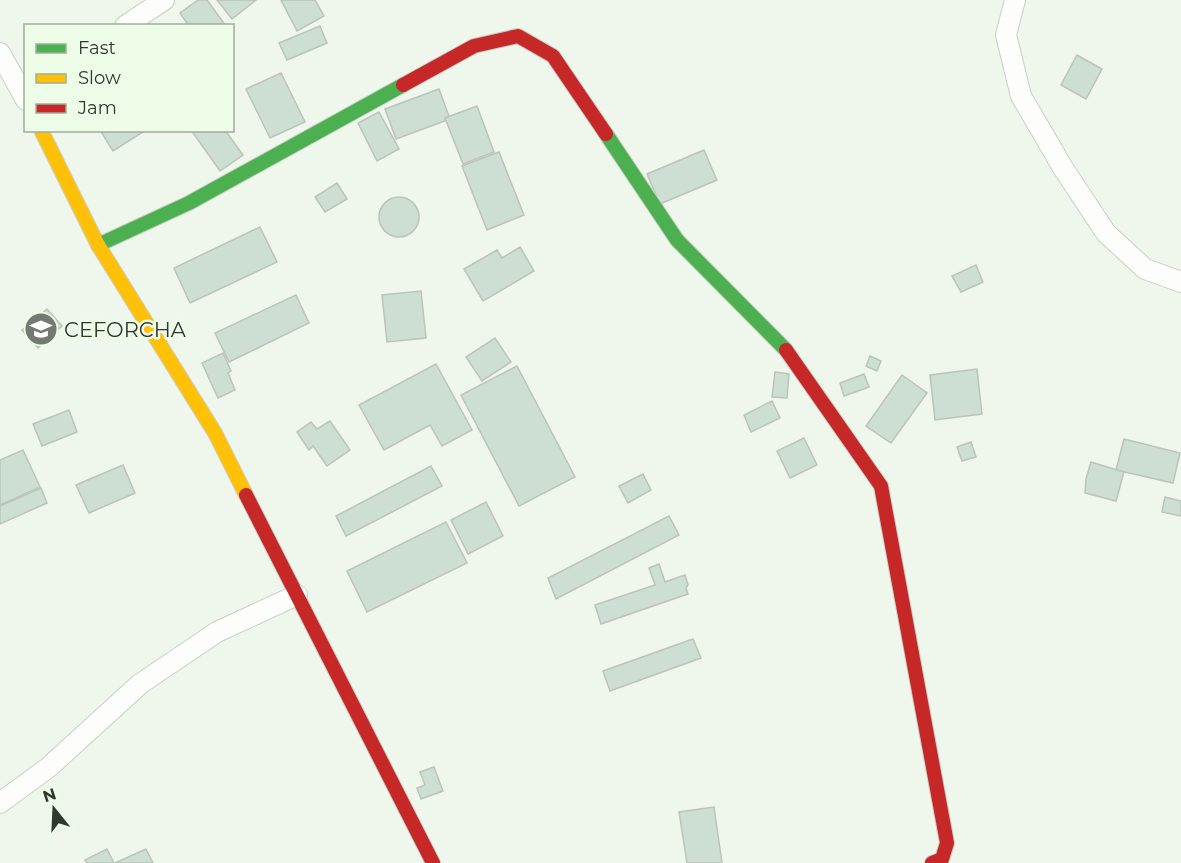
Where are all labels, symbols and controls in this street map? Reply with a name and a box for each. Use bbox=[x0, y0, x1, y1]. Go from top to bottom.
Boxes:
legend bbox=[24, 24, 234, 132]
text: Fast bbox=[78, 37, 116, 59]
text: Slow bbox=[78, 67, 121, 89]
text: Jam bbox=[77, 97, 117, 119]
school or university icon: CEFORCHA bbox=[23, 311, 59, 347]
place label: CEFORCHA bbox=[64, 317, 187, 342]
north arrow bbox=[24, 779, 84, 839]
text: N bbox=[40, 784, 59, 806]

